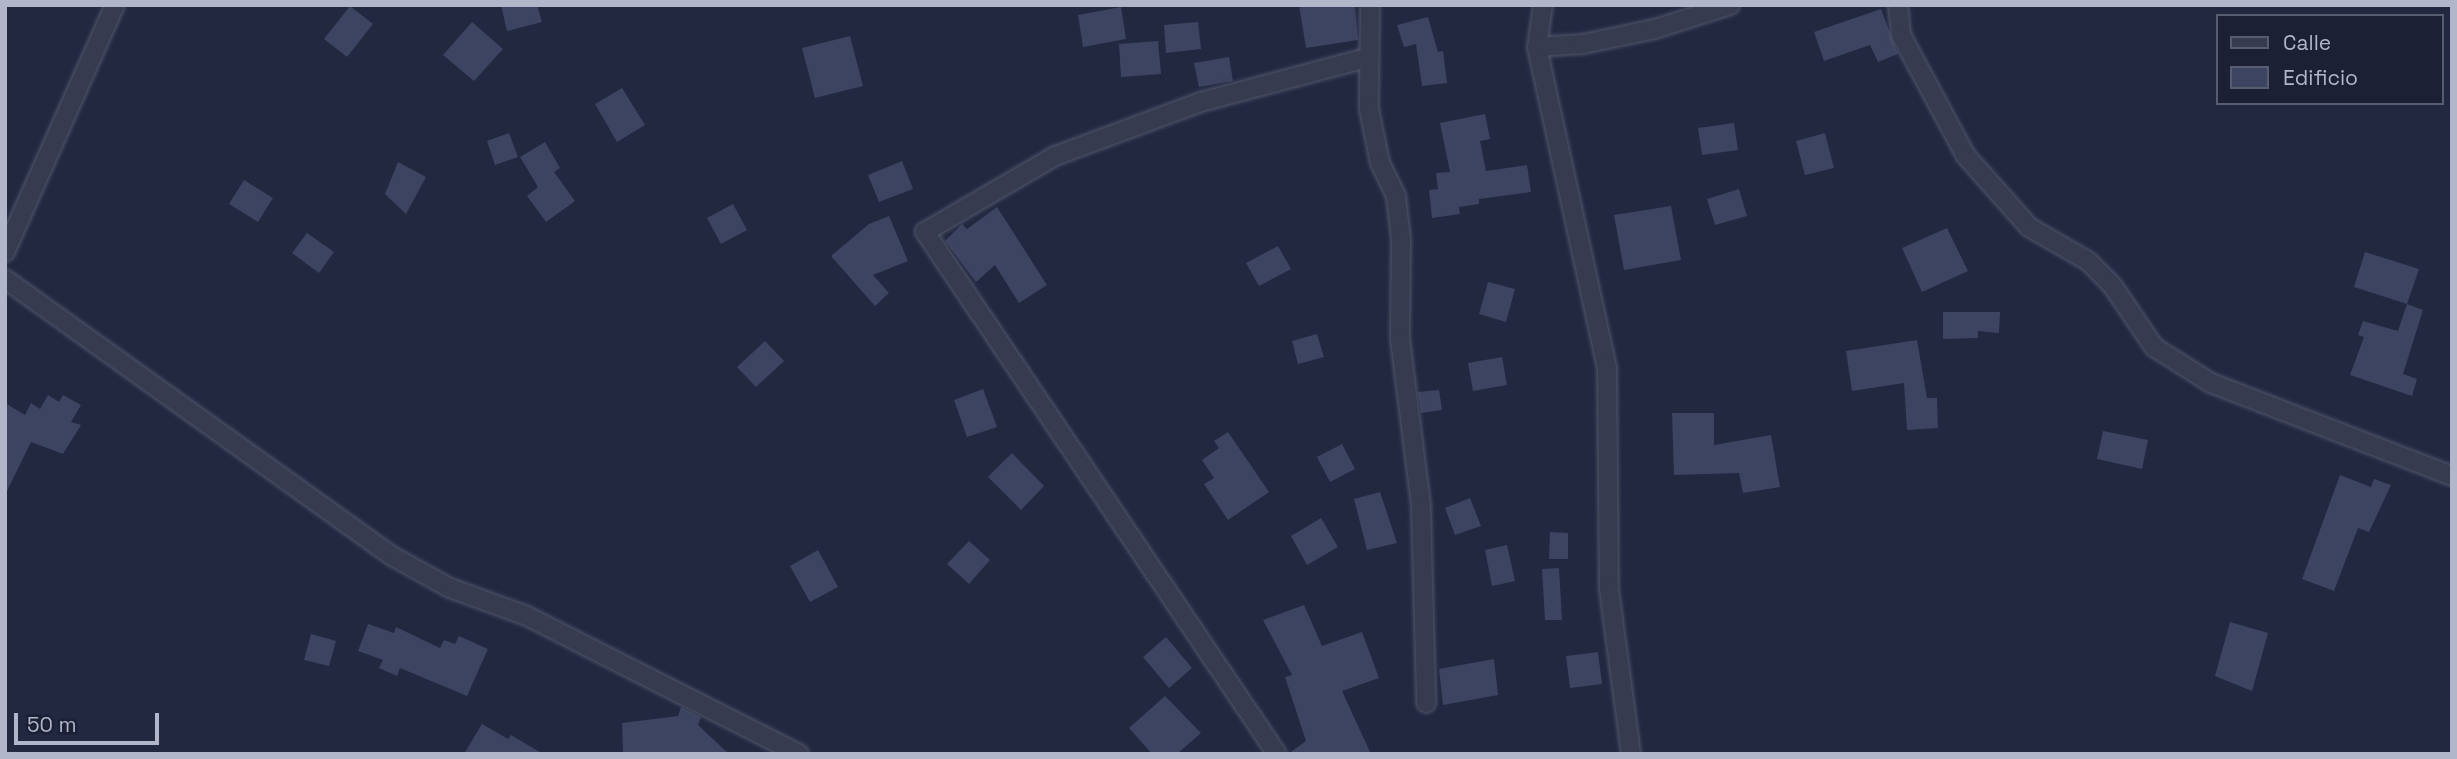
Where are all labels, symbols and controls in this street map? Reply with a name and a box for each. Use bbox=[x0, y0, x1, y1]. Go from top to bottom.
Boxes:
legend bbox=[2216, 14, 2443, 105]
text: Calle bbox=[2283, 29, 2331, 56]
text: Edificio bbox=[2283, 64, 2358, 91]
scale bar bbox=[18, 700, 163, 744]
text: 50 m bbox=[27, 711, 77, 738]

